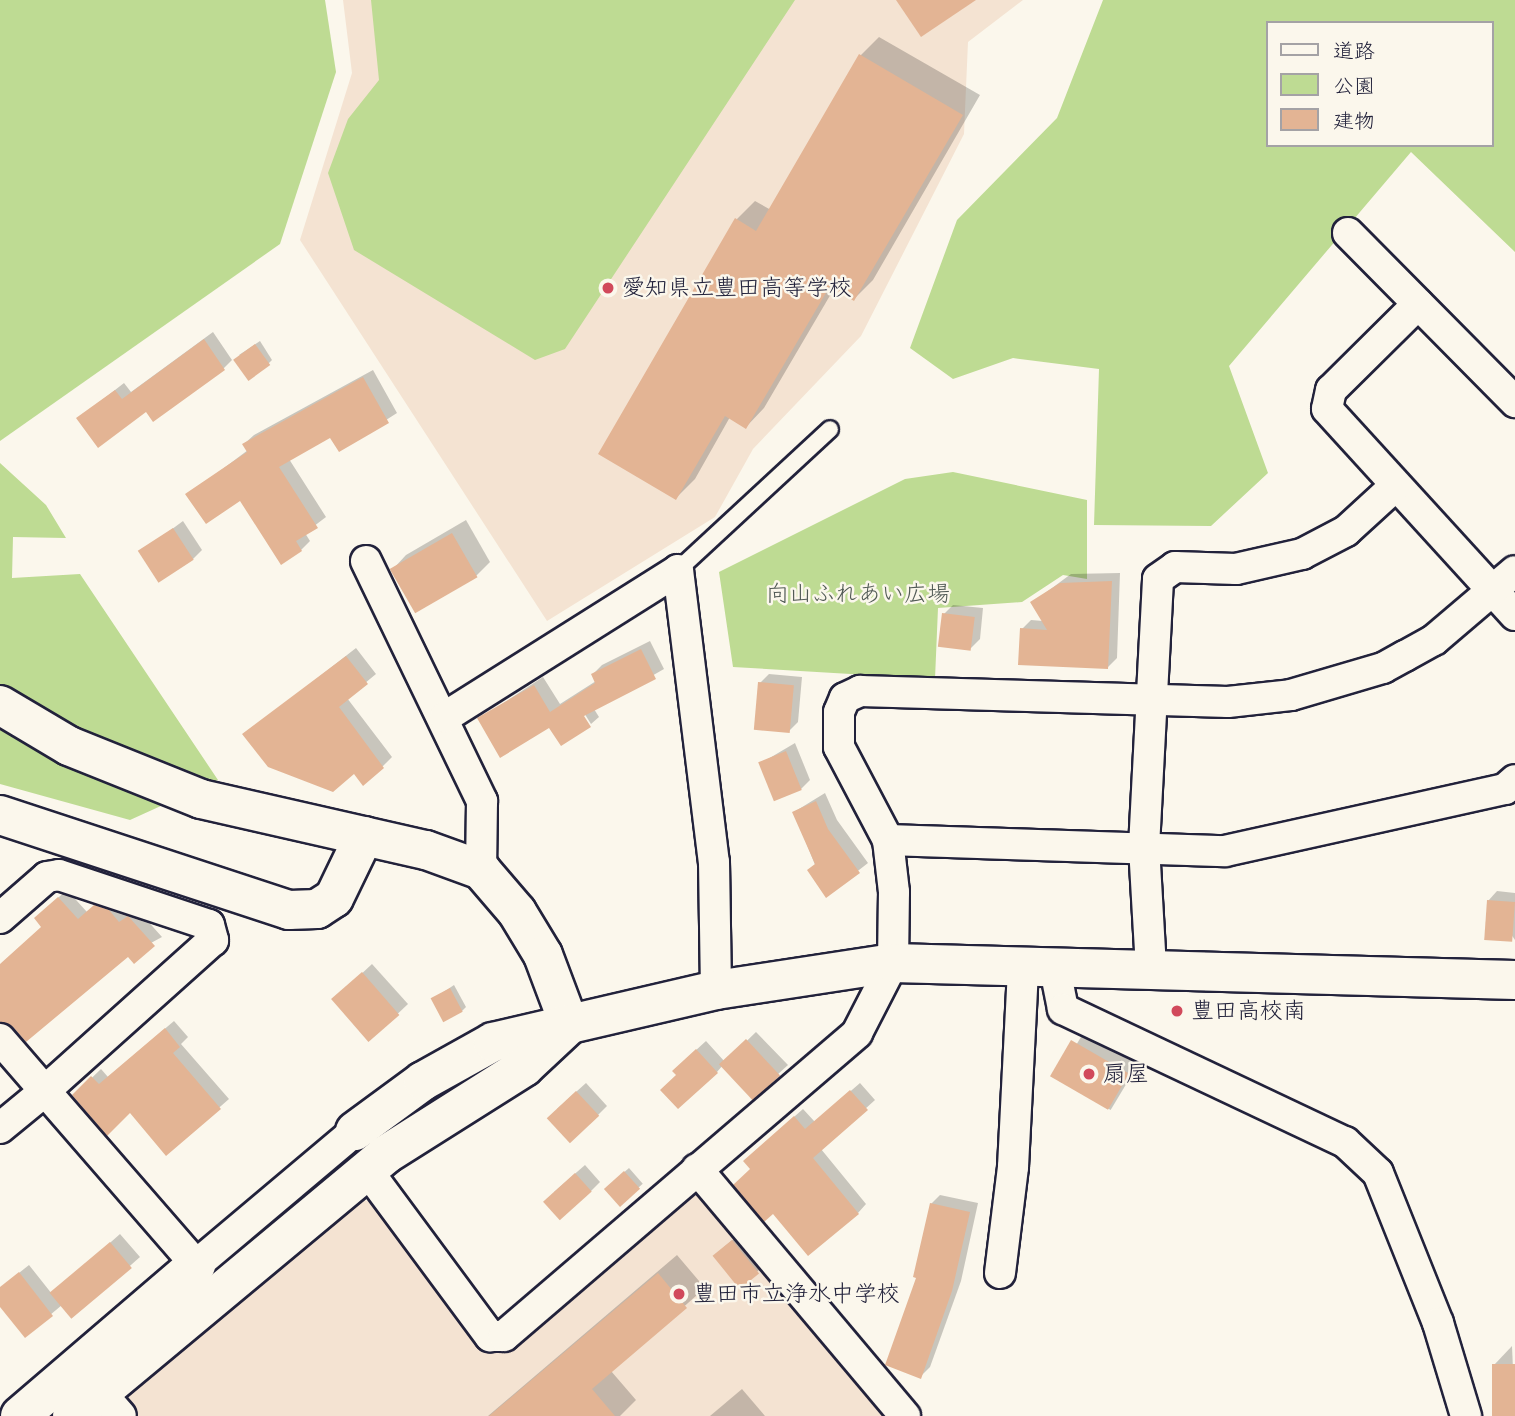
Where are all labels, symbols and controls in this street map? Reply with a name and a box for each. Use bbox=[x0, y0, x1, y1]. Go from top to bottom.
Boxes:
legend bbox=[1266, 21, 1494, 147]
text: 道路 bbox=[1333, 37, 1375, 66]
text: 公園 bbox=[1333, 72, 1375, 101]
text: 建物 bbox=[1333, 107, 1375, 136]
place label: 愛知県立豊田高等学校 bbox=[622, 274, 852, 302]
marker: 愛知県立豊田高等学校 bbox=[600, 280, 616, 296]
park label: 向山ふれあい広場 bbox=[766, 580, 950, 608]
place label: 豊田高校南 bbox=[1191, 997, 1306, 1025]
marker: 豊田高校南 bbox=[1169, 1003, 1185, 1019]
place label: 扇屋 bbox=[1103, 1060, 1149, 1088]
marker: 扇屋 bbox=[1081, 1066, 1097, 1082]
place label: 豊田市立浄水中学校 bbox=[693, 1280, 900, 1308]
marker: 豊田市立浄水中学校 bbox=[671, 1286, 687, 1302]

